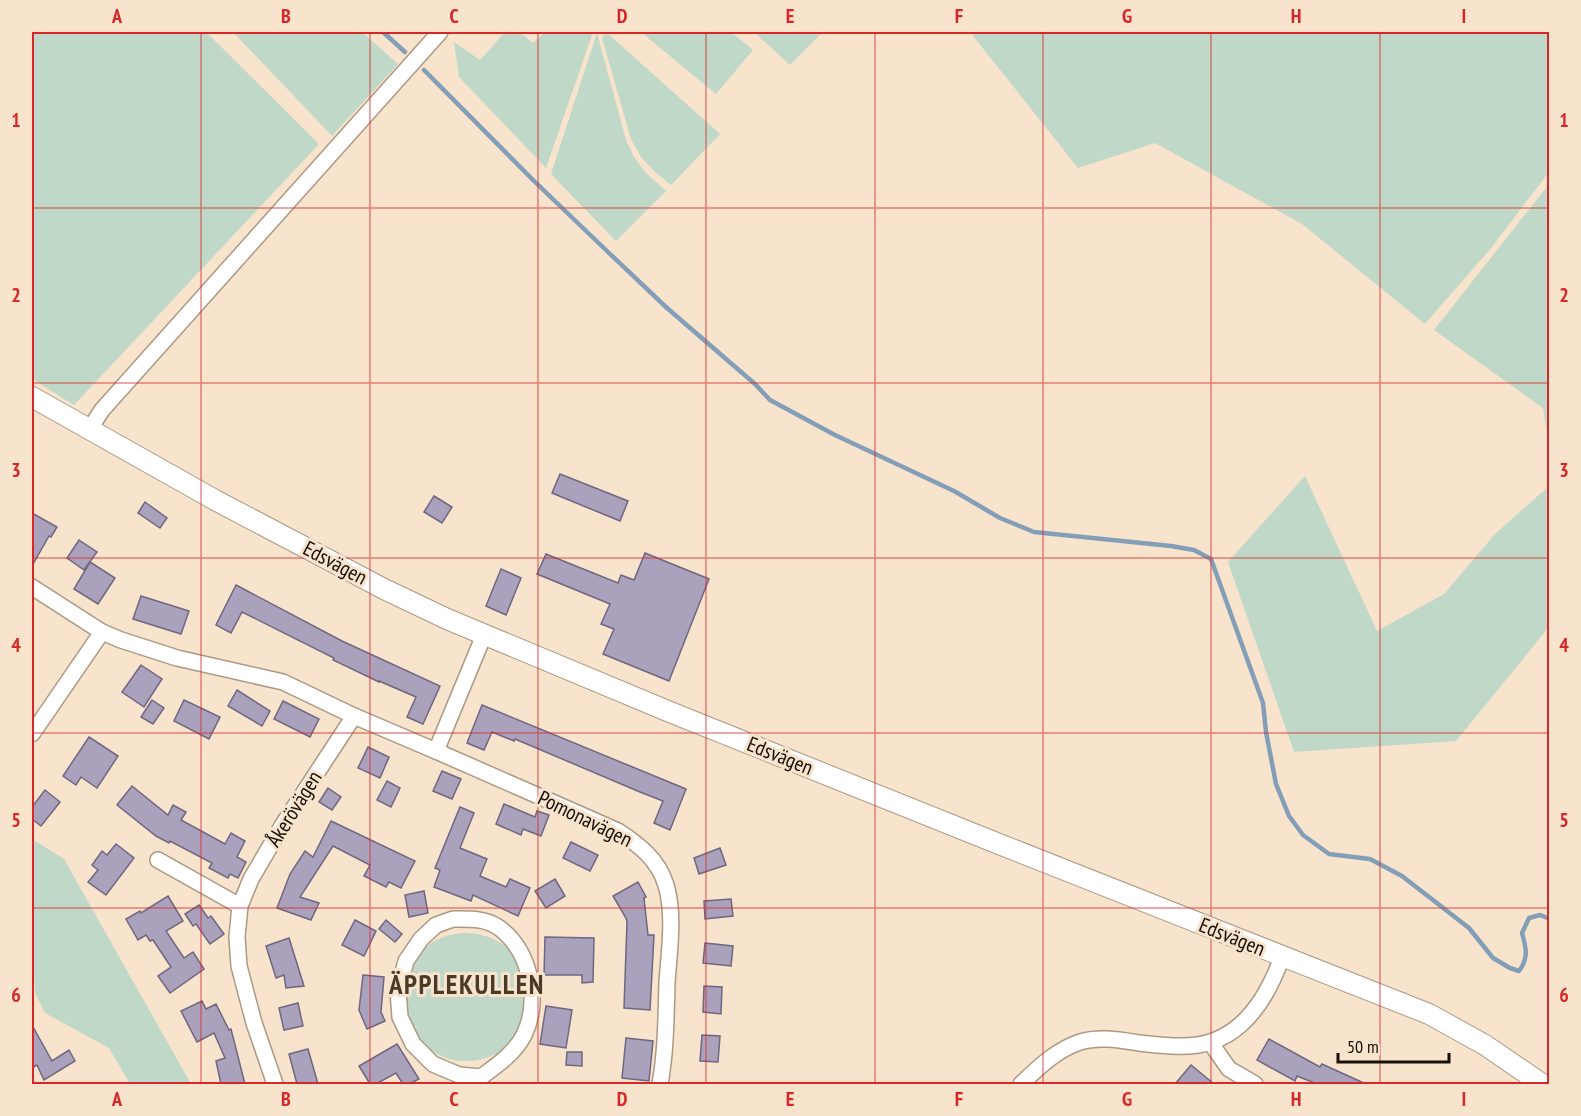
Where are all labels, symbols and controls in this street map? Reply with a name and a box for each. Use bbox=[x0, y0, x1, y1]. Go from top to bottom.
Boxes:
text: A bbox=[111, 3, 123, 29]
text: B bbox=[281, 3, 291, 29]
text: C bbox=[449, 3, 459, 29]
text: D bbox=[617, 3, 628, 29]
text: E bbox=[786, 3, 794, 29]
text: F bbox=[955, 3, 963, 29]
text: G bbox=[1122, 3, 1132, 29]
text: H bbox=[1291, 3, 1301, 29]
text: I bbox=[1462, 3, 1466, 29]
text: 1 bbox=[11, 107, 21, 133]
text: 1 bbox=[1559, 107, 1569, 133]
text: 2 bbox=[11, 282, 21, 308]
text: 2 bbox=[1559, 282, 1569, 308]
text: 3 bbox=[11, 457, 21, 483]
text: 3 bbox=[1559, 457, 1569, 483]
street label: Edsvägen bbox=[299, 535, 372, 591]
text: 4 bbox=[11, 632, 21, 658]
text: 4 bbox=[1559, 632, 1569, 658]
street label: Edsvägen bbox=[743, 730, 817, 781]
street label: Åkerövägen bbox=[260, 766, 327, 852]
street label: Pomonavägen bbox=[534, 784, 637, 853]
text: 5 bbox=[11, 807, 21, 833]
text: 5 bbox=[1559, 807, 1569, 833]
street label: Edsvägen bbox=[1195, 911, 1269, 962]
district label: ÄPPLEKULLEN bbox=[388, 967, 545, 1001]
text: 6 bbox=[11, 982, 21, 1008]
text: 6 bbox=[1559, 982, 1569, 1008]
scale bar bbox=[1338, 1026, 1449, 1064]
text: 50 m bbox=[1347, 1035, 1379, 1058]
text: A bbox=[111, 1086, 123, 1112]
text: B bbox=[281, 1086, 291, 1112]
text: C bbox=[449, 1086, 459, 1112]
text: D bbox=[617, 1086, 628, 1112]
text: E bbox=[786, 1086, 794, 1112]
text: F bbox=[955, 1086, 963, 1112]
text: G bbox=[1122, 1086, 1132, 1112]
text: H bbox=[1291, 1086, 1301, 1112]
text: I bbox=[1462, 1086, 1466, 1112]

